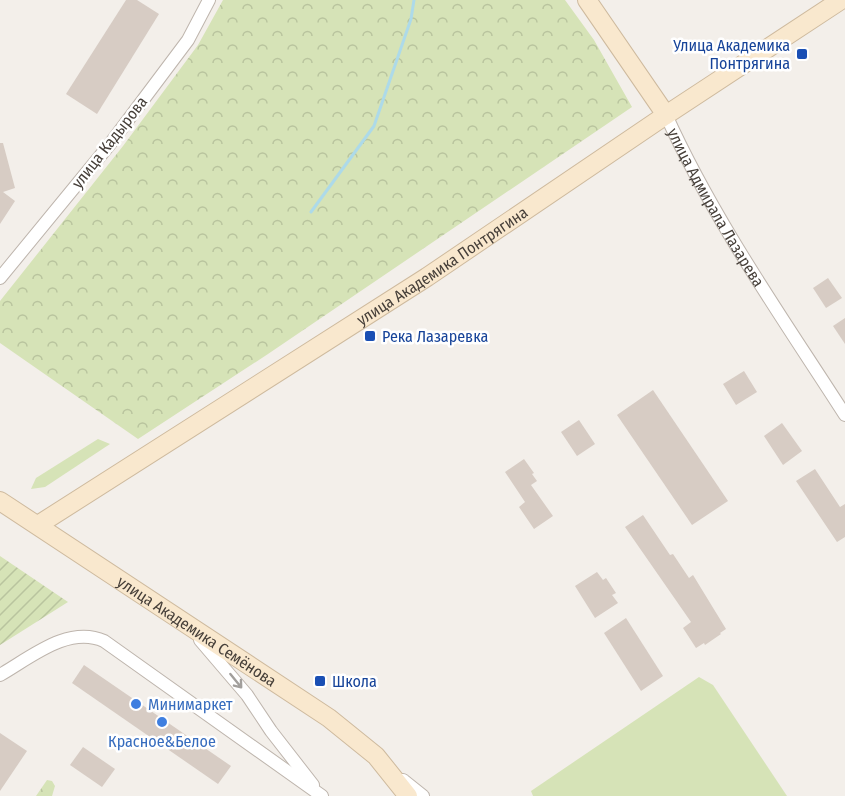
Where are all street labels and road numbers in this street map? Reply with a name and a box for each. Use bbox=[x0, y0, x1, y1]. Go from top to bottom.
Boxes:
street label: улица Кадырова bbox=[68, 92, 151, 192]
street label: улица Адмирала Лазарева bbox=[663, 125, 768, 290]
street label: улица Академика Понтрягина bbox=[353, 203, 531, 329]
street label: улица Академика Семёнова bbox=[114, 572, 280, 691]

